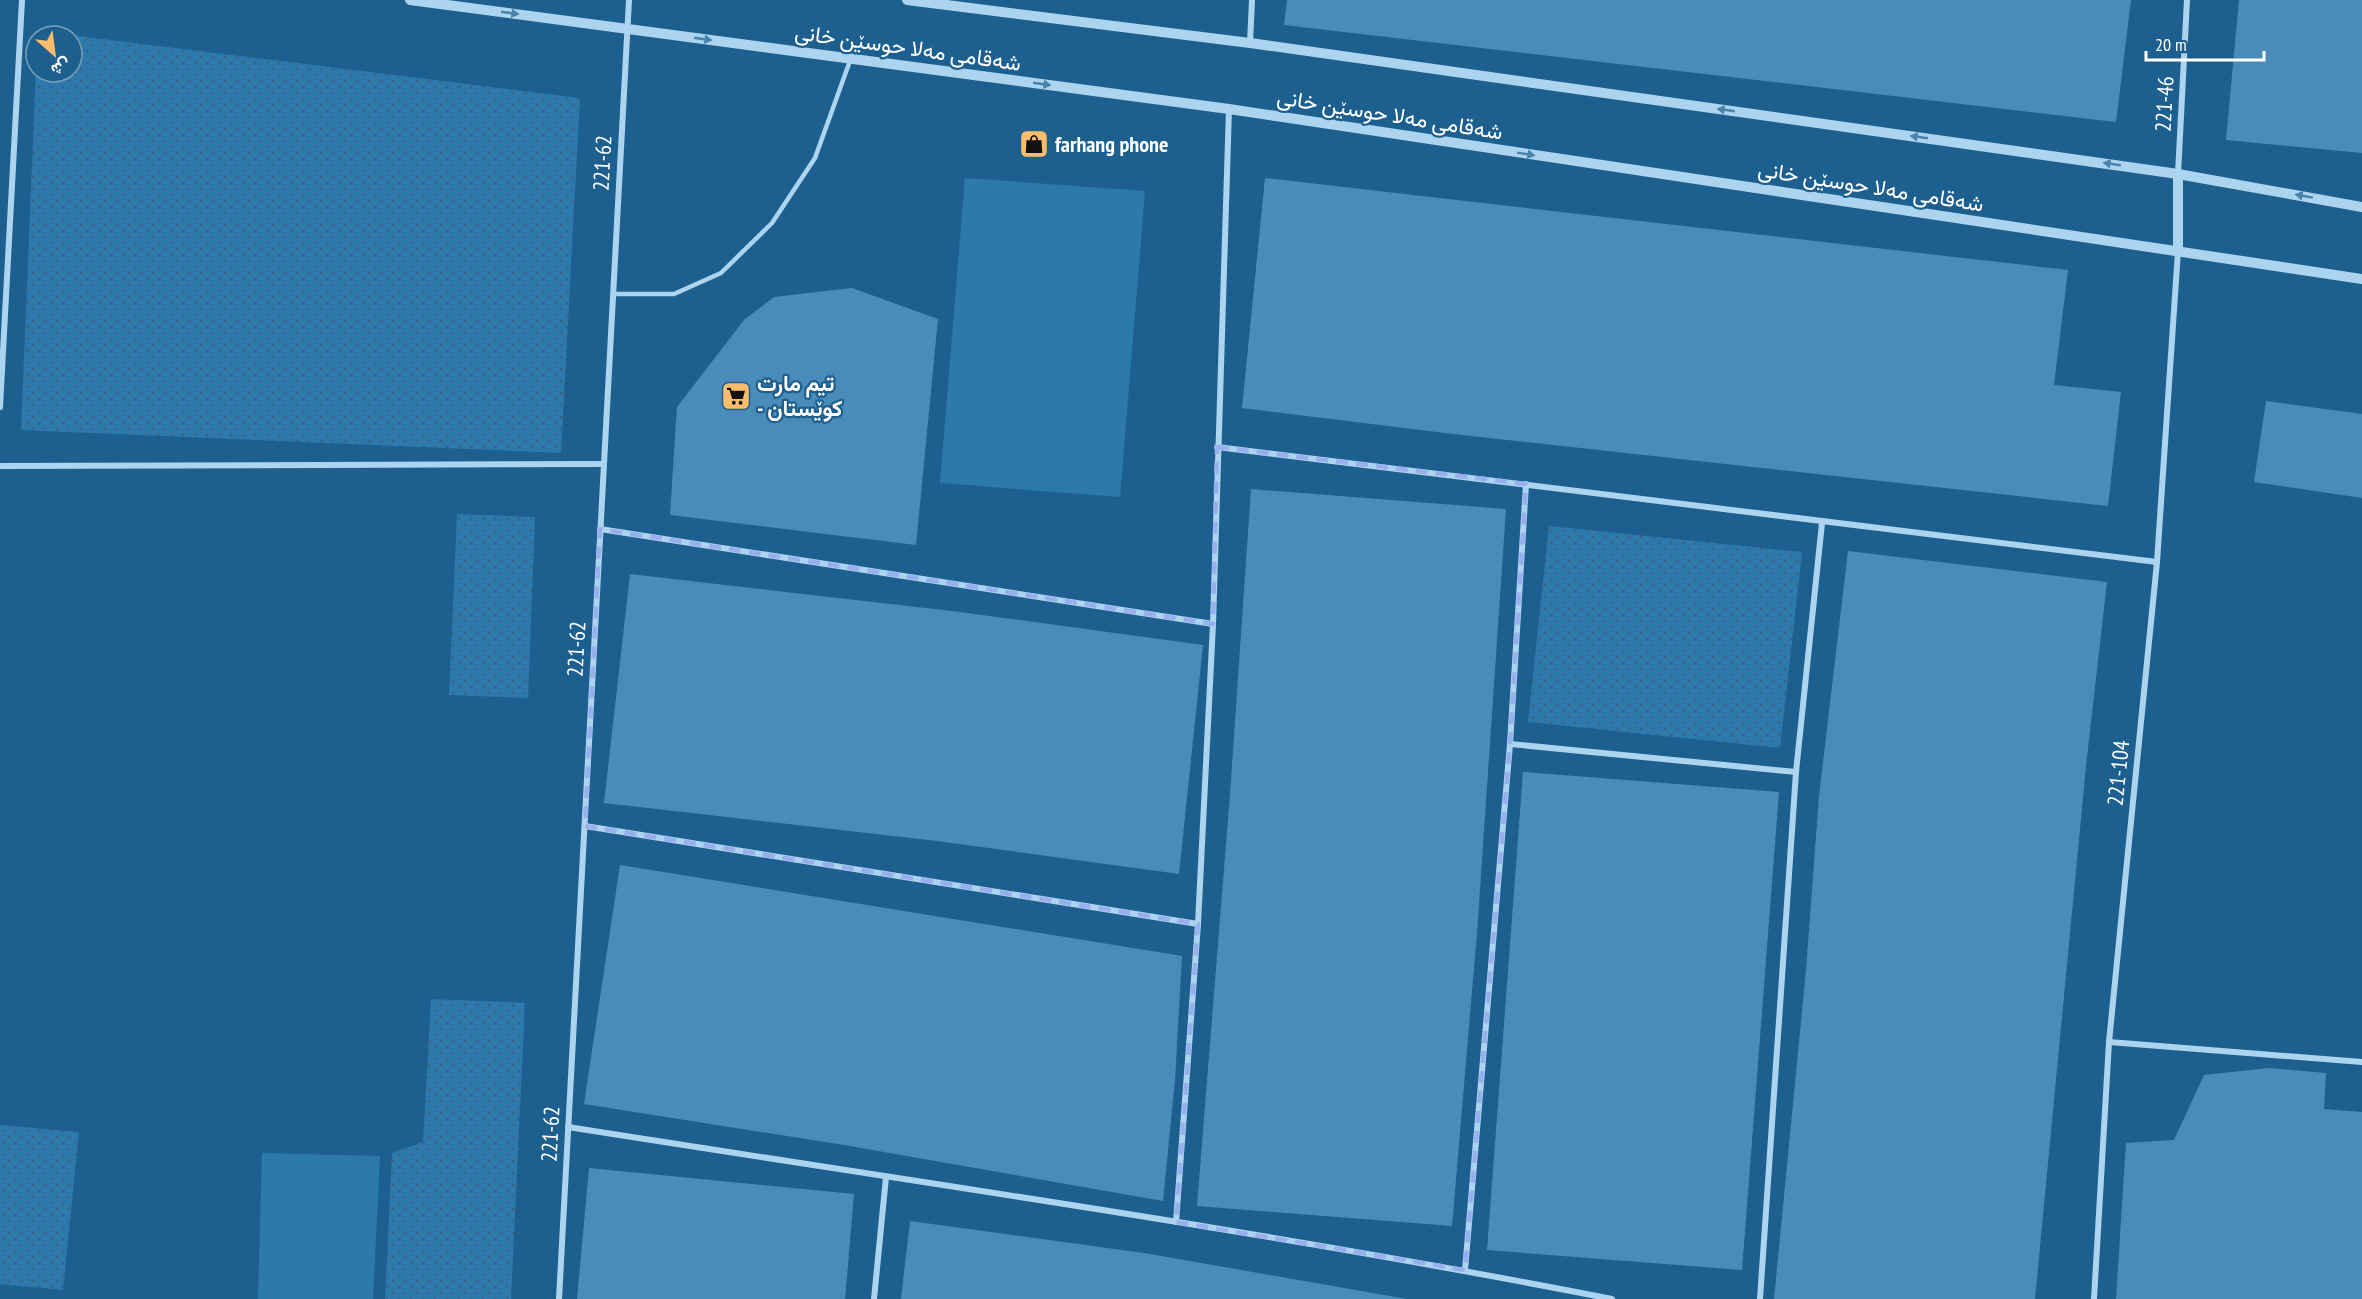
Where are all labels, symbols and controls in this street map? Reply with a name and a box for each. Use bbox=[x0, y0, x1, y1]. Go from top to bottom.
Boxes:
one-way arrow bbox=[500, 9, 519, 18]
street label: شەقامی مەلا حوسێن خانی bbox=[793, 17, 1023, 77]
north arrow bbox=[24, 24, 84, 84]
scale bar bbox=[2146, 24, 2264, 62]
text: 20 m bbox=[2155, 33, 2187, 56]
one-way arrow bbox=[694, 34, 713, 44]
text: ش bbox=[48, 54, 74, 81]
street label: 221-46 bbox=[2149, 75, 2179, 133]
one-way arrow bbox=[1033, 79, 1052, 89]
street label: شەقامی مەلا حوسێن خانی bbox=[1275, 82, 1505, 146]
one-way arrow bbox=[1716, 105, 1735, 114]
shop icon: farhang phone bbox=[1018, 128, 1050, 160]
place label: farhang phone bbox=[1055, 130, 1168, 158]
one-way arrow bbox=[1909, 132, 1928, 141]
street label: 221-62 bbox=[587, 134, 617, 192]
one-way arrow bbox=[1517, 149, 1536, 158]
street label: شەقامی مەلا حوسێن خانی bbox=[1756, 154, 1986, 218]
one-way arrow bbox=[2102, 160, 2121, 169]
one-way arrow bbox=[2295, 191, 2314, 200]
place label: تیم مارت - کوێستان bbox=[757, 369, 843, 422]
supermarket icon: تیم مارت - کوێستان bbox=[720, 380, 752, 412]
street label: 221-62 bbox=[561, 620, 591, 678]
street label: 221-104 bbox=[2101, 739, 2135, 807]
street label: 221-62 bbox=[535, 1105, 565, 1163]

